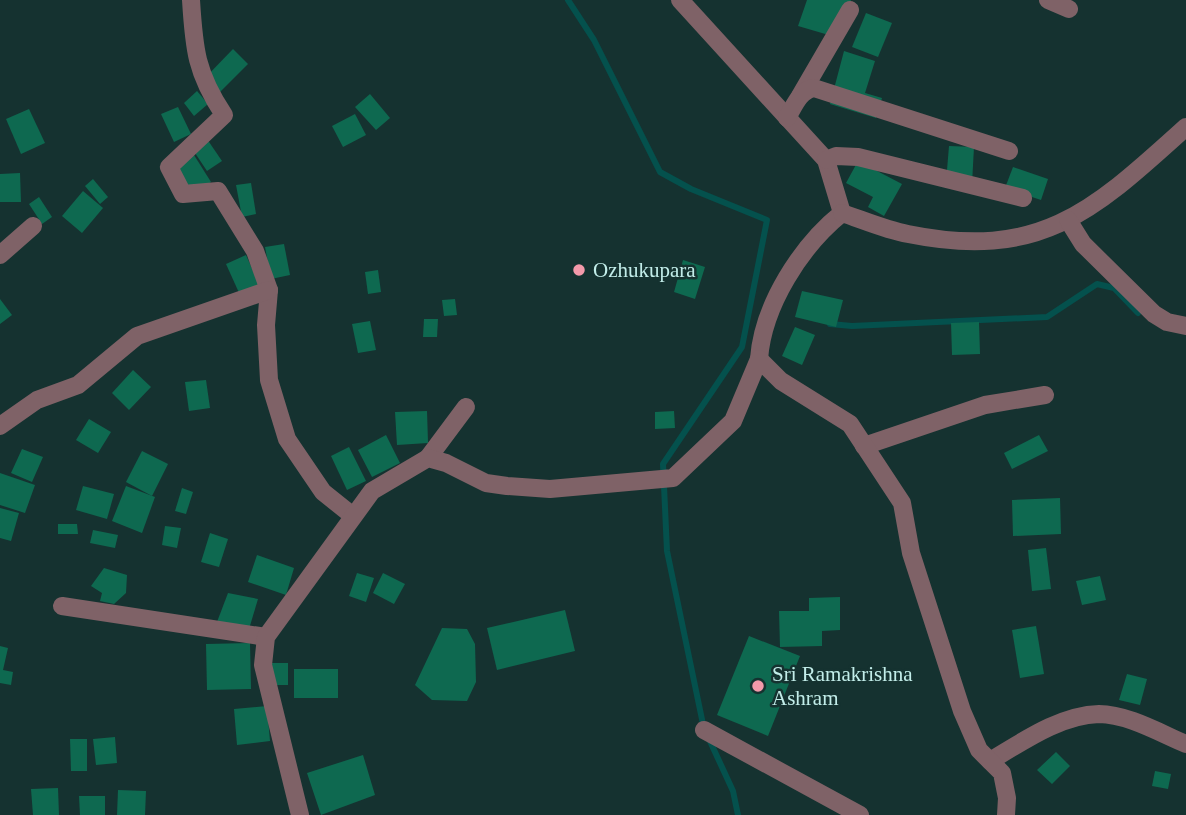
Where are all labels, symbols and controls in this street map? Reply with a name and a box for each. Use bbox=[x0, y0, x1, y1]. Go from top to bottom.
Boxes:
place label: Ozhukupara bbox=[593, 258, 696, 282]
marker: Ozhukupara bbox=[571, 262, 587, 278]
place label: Sri Ramakrishna Ashram bbox=[772, 662, 913, 710]
marker: Sri Ramakrishna Ashram bbox=[750, 678, 766, 694]

